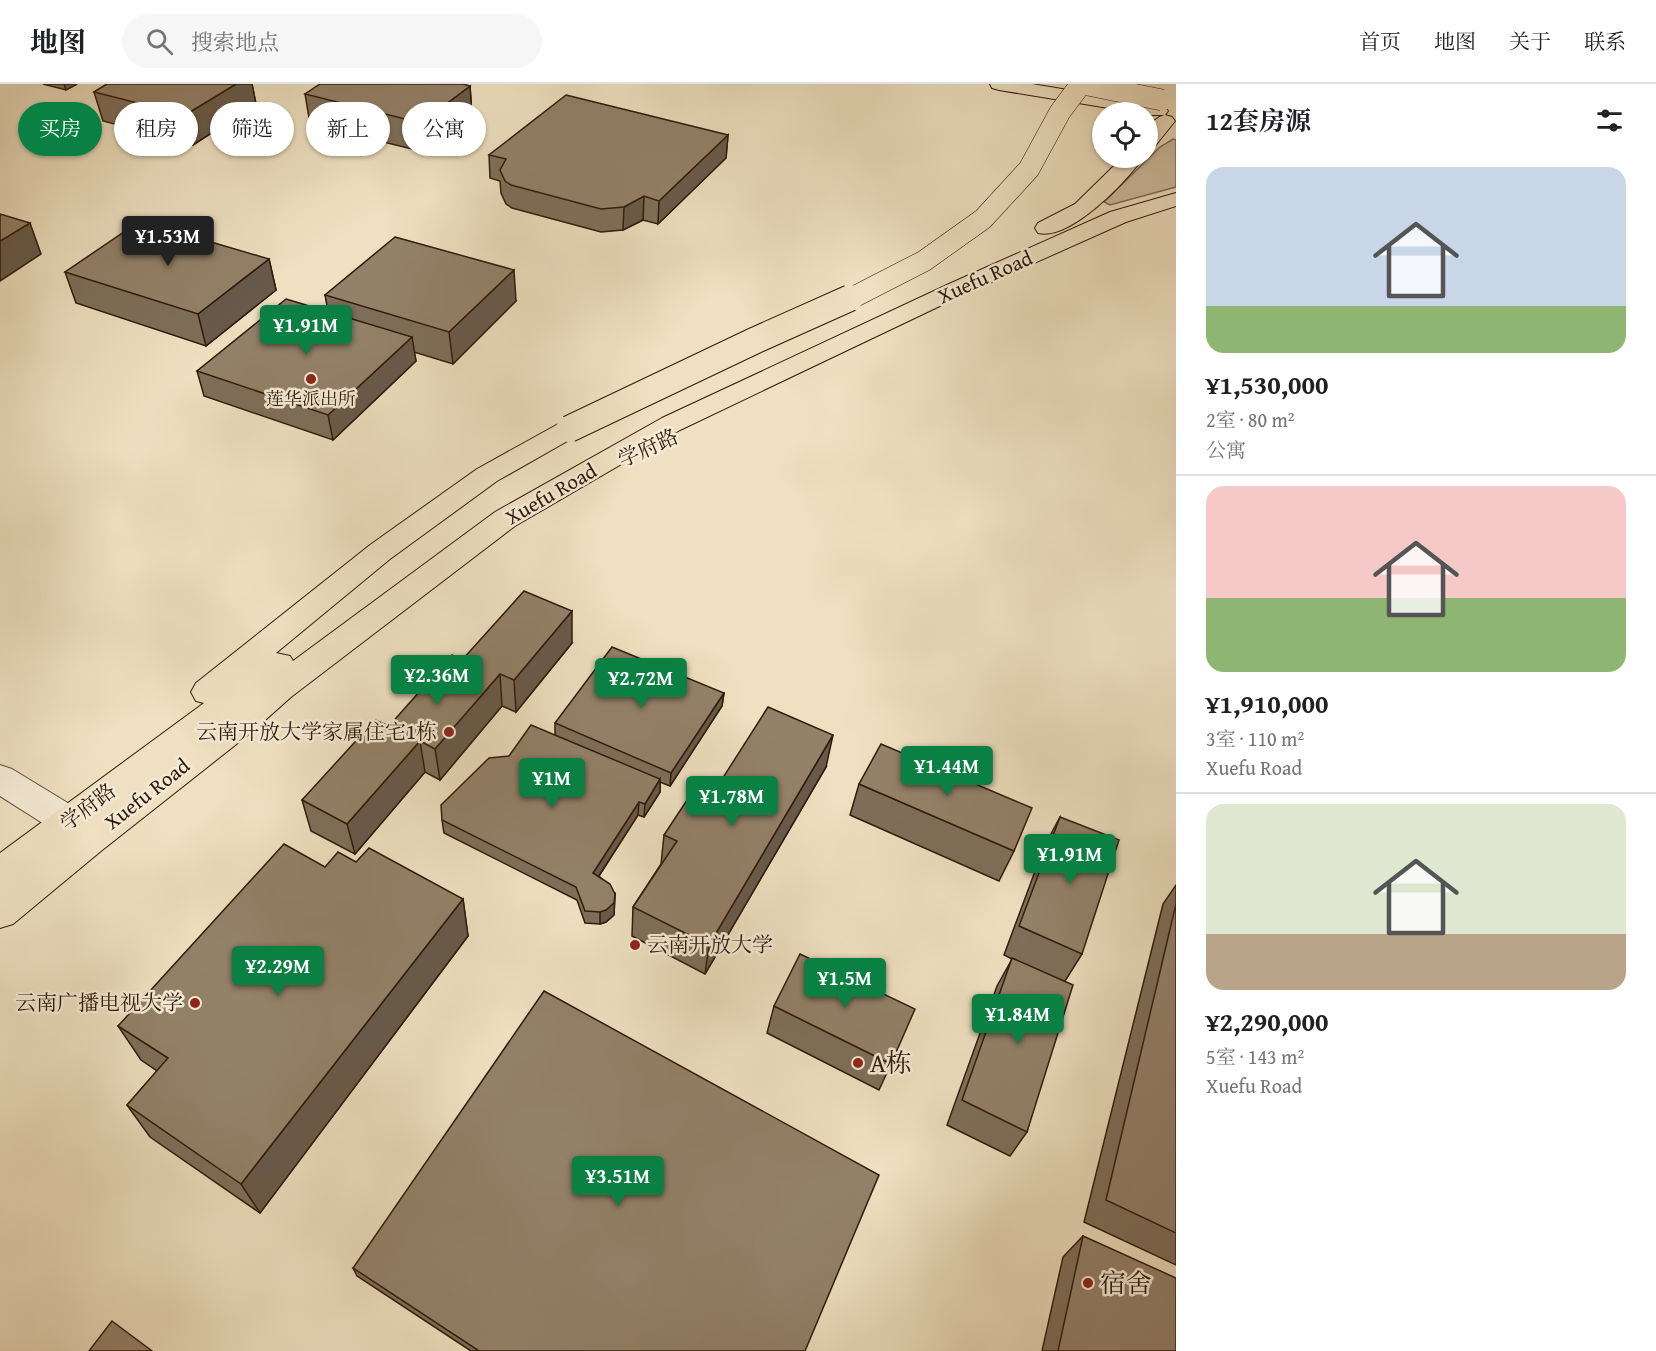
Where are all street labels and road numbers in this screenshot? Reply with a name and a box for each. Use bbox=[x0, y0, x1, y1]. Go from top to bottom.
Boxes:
street label: Xuefu Road bbox=[932, 242, 1038, 311]
street label: 学府路 bbox=[613, 421, 683, 475]
street label: Xuefu Road bbox=[499, 455, 603, 532]
street label: Xuefu Road bbox=[97, 750, 197, 837]
street label: 学府路 bbox=[53, 775, 122, 838]

